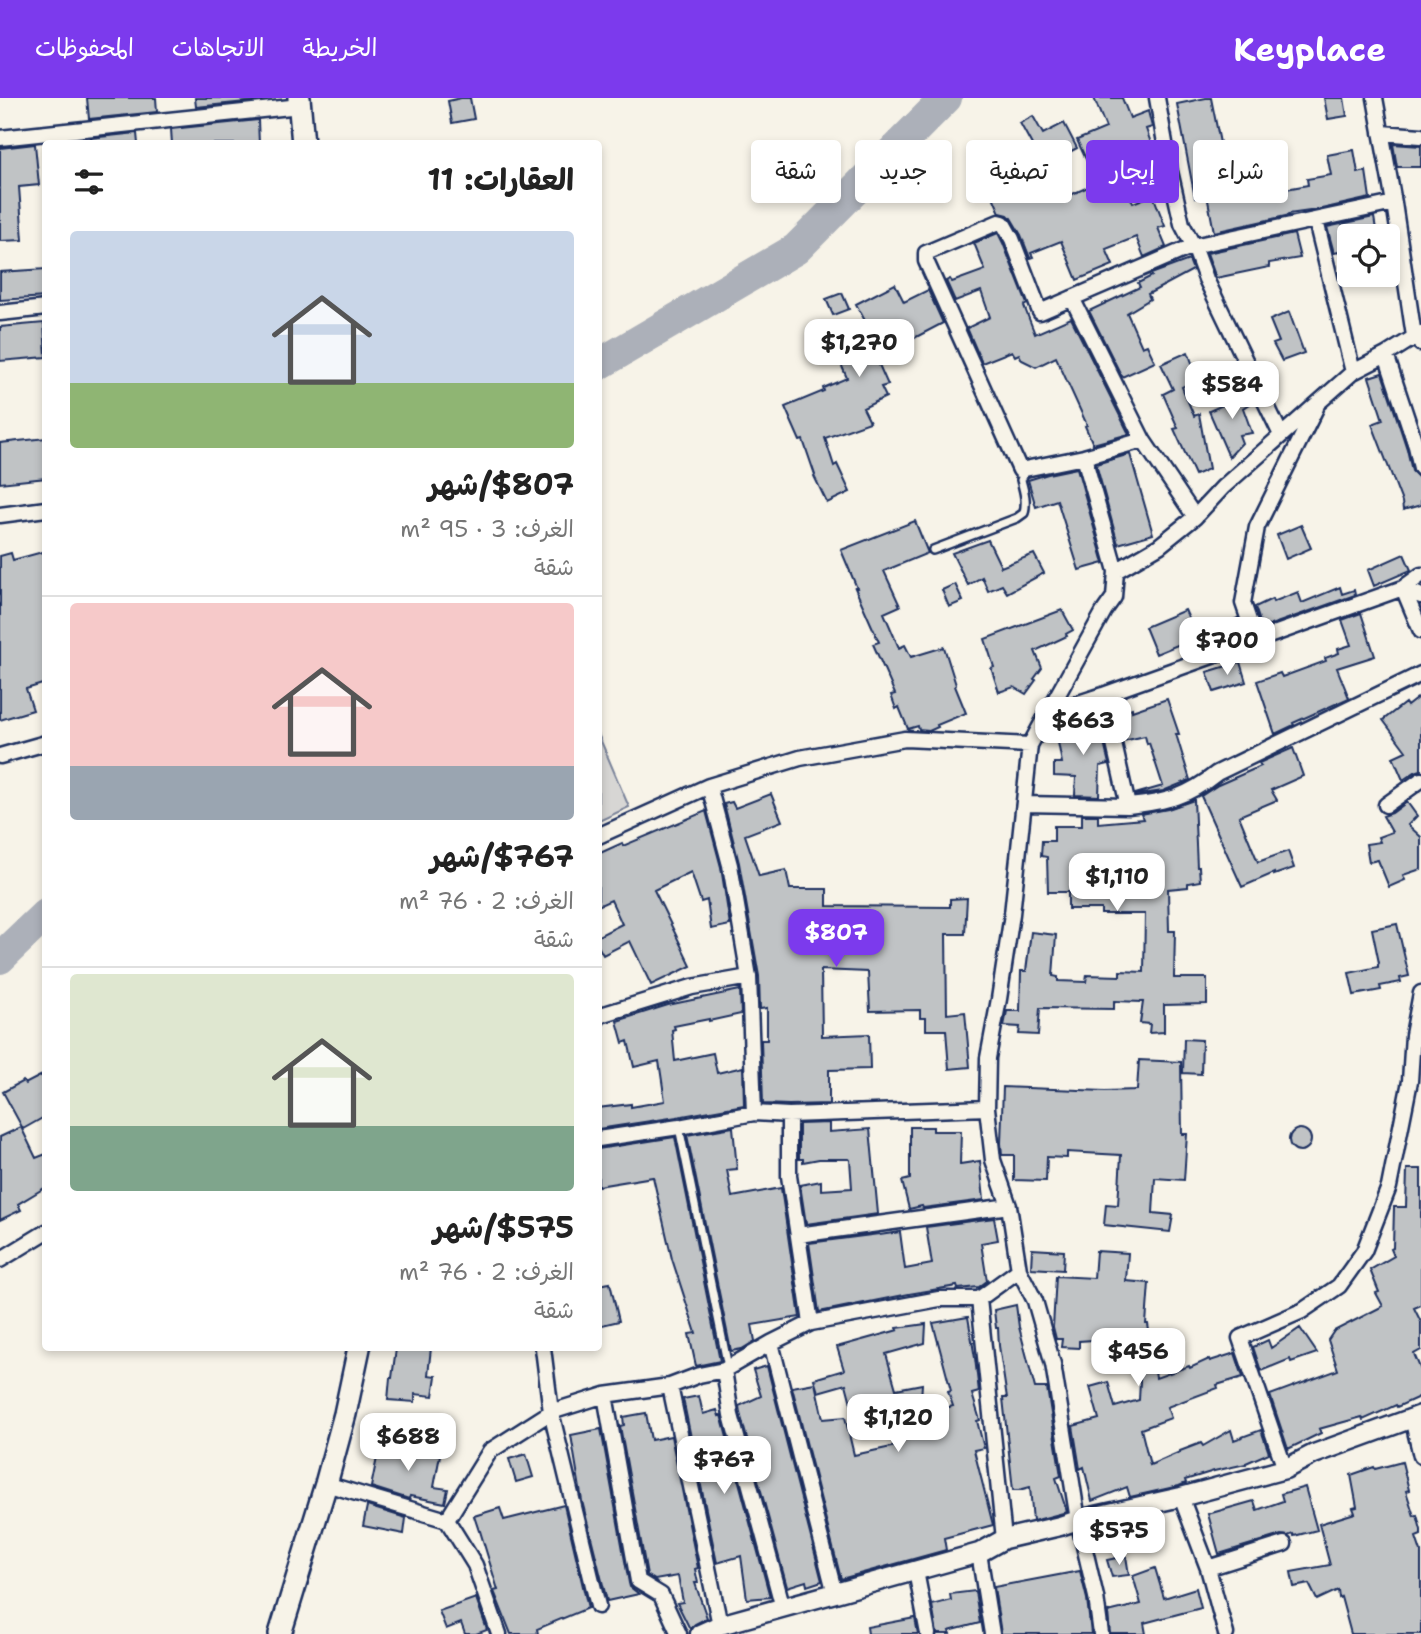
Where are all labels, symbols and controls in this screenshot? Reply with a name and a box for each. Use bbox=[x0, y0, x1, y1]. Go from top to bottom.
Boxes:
text: Keyplace bbox=[1233, 27, 1386, 72]
text: المحفوظات bbox=[35, 32, 134, 64]
text: الاتجاهات bbox=[172, 32, 265, 64]
text: الخريطة bbox=[303, 32, 377, 64]
chip: شقة bbox=[751, 140, 841, 203]
chip: جديد bbox=[855, 140, 952, 203]
chip: تصفية bbox=[966, 140, 1072, 203]
chip: إيجار bbox=[1086, 140, 1179, 203]
chip: شراء bbox=[1193, 140, 1288, 203]
text: العقارات: 11 bbox=[427, 159, 574, 200]
icon: filters bbox=[70, 163, 108, 201]
map controls bbox=[1337, 224, 1400, 287]
button: locate bbox=[1337, 224, 1400, 287]
icon: home bbox=[259, 277, 385, 403]
pin: $1,270 bbox=[802, 320, 916, 379]
text: $1,270 bbox=[820, 327, 898, 357]
pin: $584 bbox=[1191, 362, 1273, 421]
text: $584 bbox=[1201, 369, 1263, 399]
text: $807/شهر bbox=[428, 464, 574, 505]
text: الغرف: 3 · 95 m² bbox=[400, 514, 574, 544]
text: شقة bbox=[534, 552, 574, 582]
pin: $700 bbox=[1186, 618, 1268, 677]
text: $700 bbox=[1195, 625, 1259, 655]
icon: home bbox=[259, 649, 385, 775]
pin: $663 bbox=[1042, 698, 1124, 757]
text: $663 bbox=[1051, 705, 1115, 735]
text: $767/شهر bbox=[430, 836, 574, 877]
pin: $1,110 bbox=[1060, 854, 1174, 913]
text: $1,110 bbox=[1085, 861, 1149, 891]
text: الغرف: 2 · 76 m² bbox=[399, 886, 574, 916]
pin: $807 bbox=[795, 910, 877, 969]
text: $807 bbox=[804, 917, 868, 947]
text: شقة bbox=[534, 924, 574, 954]
icon: home bbox=[259, 1020, 385, 1146]
text: $575/شهر bbox=[433, 1207, 574, 1248]
text: الغرف: 2 · 76 m² bbox=[399, 1257, 574, 1287]
text: شقة bbox=[534, 1295, 574, 1325]
pin: $456 bbox=[1097, 1328, 1179, 1388]
text: $456 bbox=[1107, 1336, 1169, 1366]
pin: $1,120 bbox=[841, 1394, 955, 1454]
text: $1,120 bbox=[863, 1402, 933, 1432]
pin: $688 bbox=[367, 1414, 449, 1473]
text: $688 bbox=[376, 1421, 440, 1451]
pin: $767 bbox=[683, 1436, 765, 1496]
text: $767 bbox=[693, 1444, 755, 1474]
pin: $575 bbox=[1078, 1508, 1160, 1567]
text: $575 bbox=[1089, 1515, 1149, 1545]

